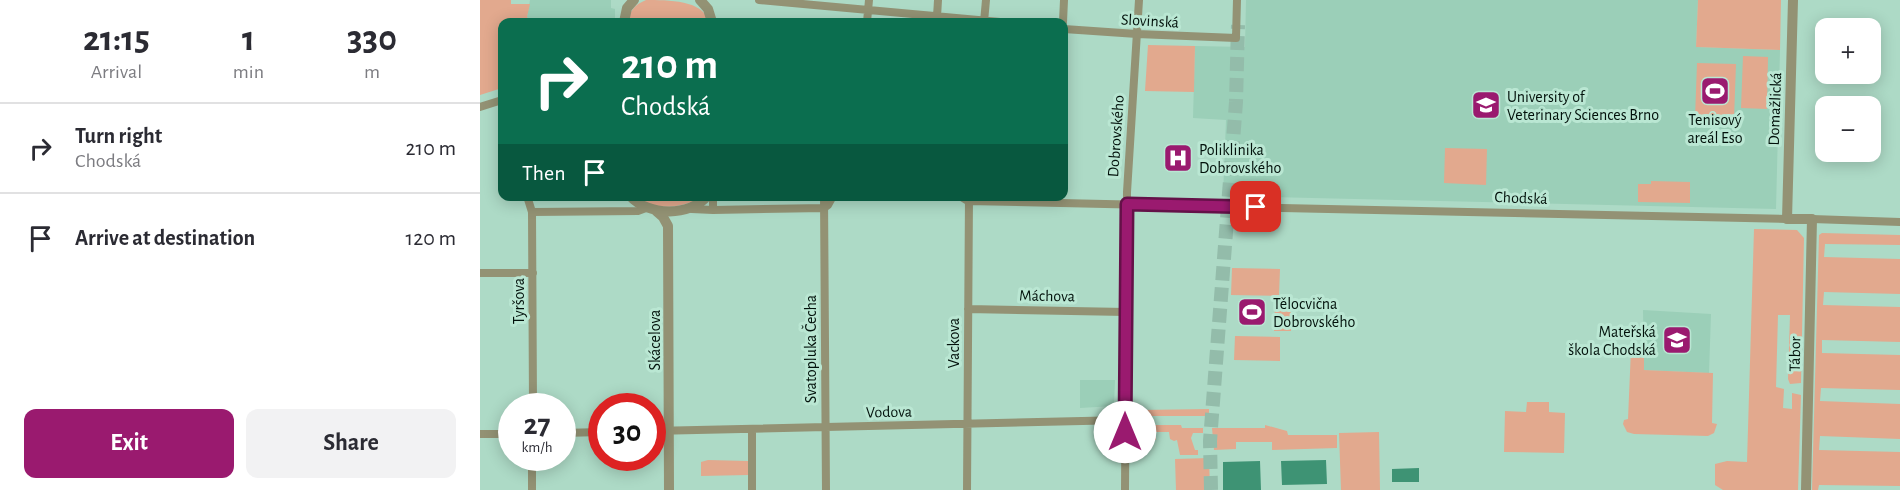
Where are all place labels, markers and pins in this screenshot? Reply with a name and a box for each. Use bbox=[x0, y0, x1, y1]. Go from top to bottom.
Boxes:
sports icon: Tenisový areál Eso bbox=[1699, 75, 1731, 107]
school or university icon: University of Veterinary Sciences Brno bbox=[1470, 89, 1502, 121]
place label: University of Veterinary Sciences Brno bbox=[1507, 89, 1659, 124]
place label: Tenisový areál Eso bbox=[1687, 112, 1743, 146]
hospital icon: Poliklinika Dobrovského bbox=[1162, 142, 1194, 174]
place label: Poliklinika Dobrovského bbox=[1199, 142, 1281, 176]
pin bbox=[1230, 181, 1281, 232]
sports icon: Tělocvična Dobrovského bbox=[1236, 296, 1268, 328]
place label: Tělocvična Dobrovského bbox=[1273, 296, 1355, 330]
place label: Mateřská škola Chodská bbox=[1568, 324, 1656, 358]
school or university icon: Mateřská škola Chodská bbox=[1661, 324, 1693, 356]

